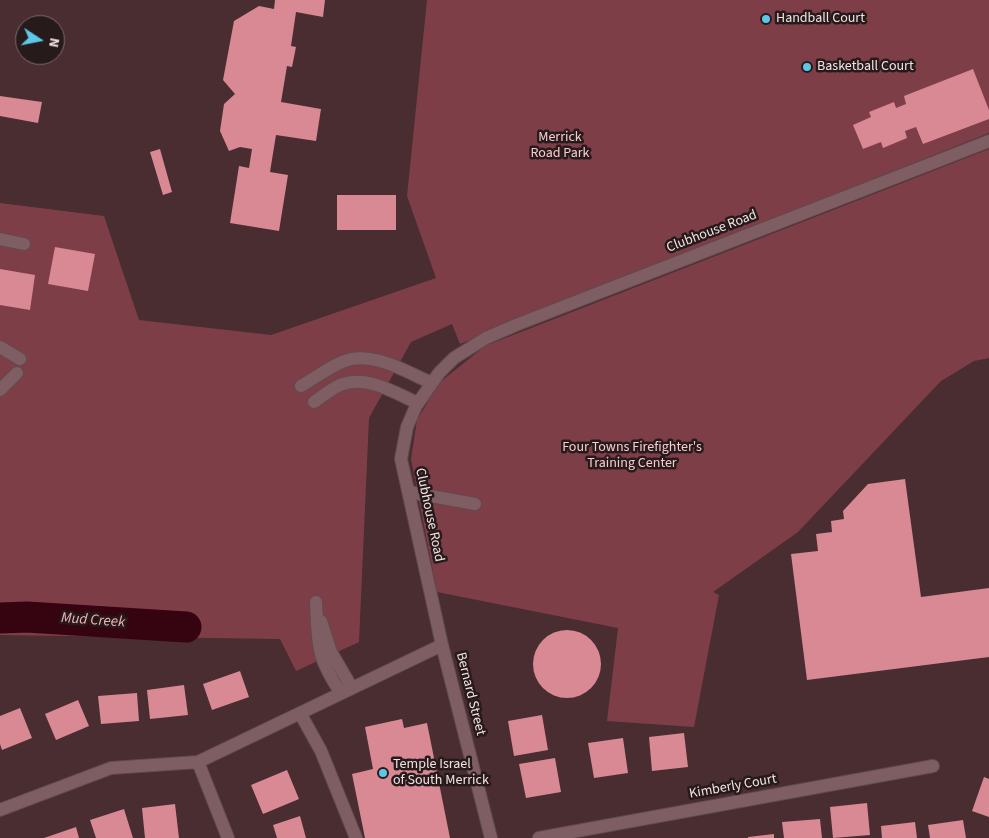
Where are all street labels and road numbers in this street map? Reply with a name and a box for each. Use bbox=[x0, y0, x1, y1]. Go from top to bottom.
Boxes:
street label: Clubhouse Road bbox=[664, 207, 760, 257]
street label: Clubhouse Road bbox=[411, 467, 447, 563]
street label: Bernard Street bbox=[452, 651, 488, 737]
street label: Kimberly Court bbox=[688, 771, 778, 803]

